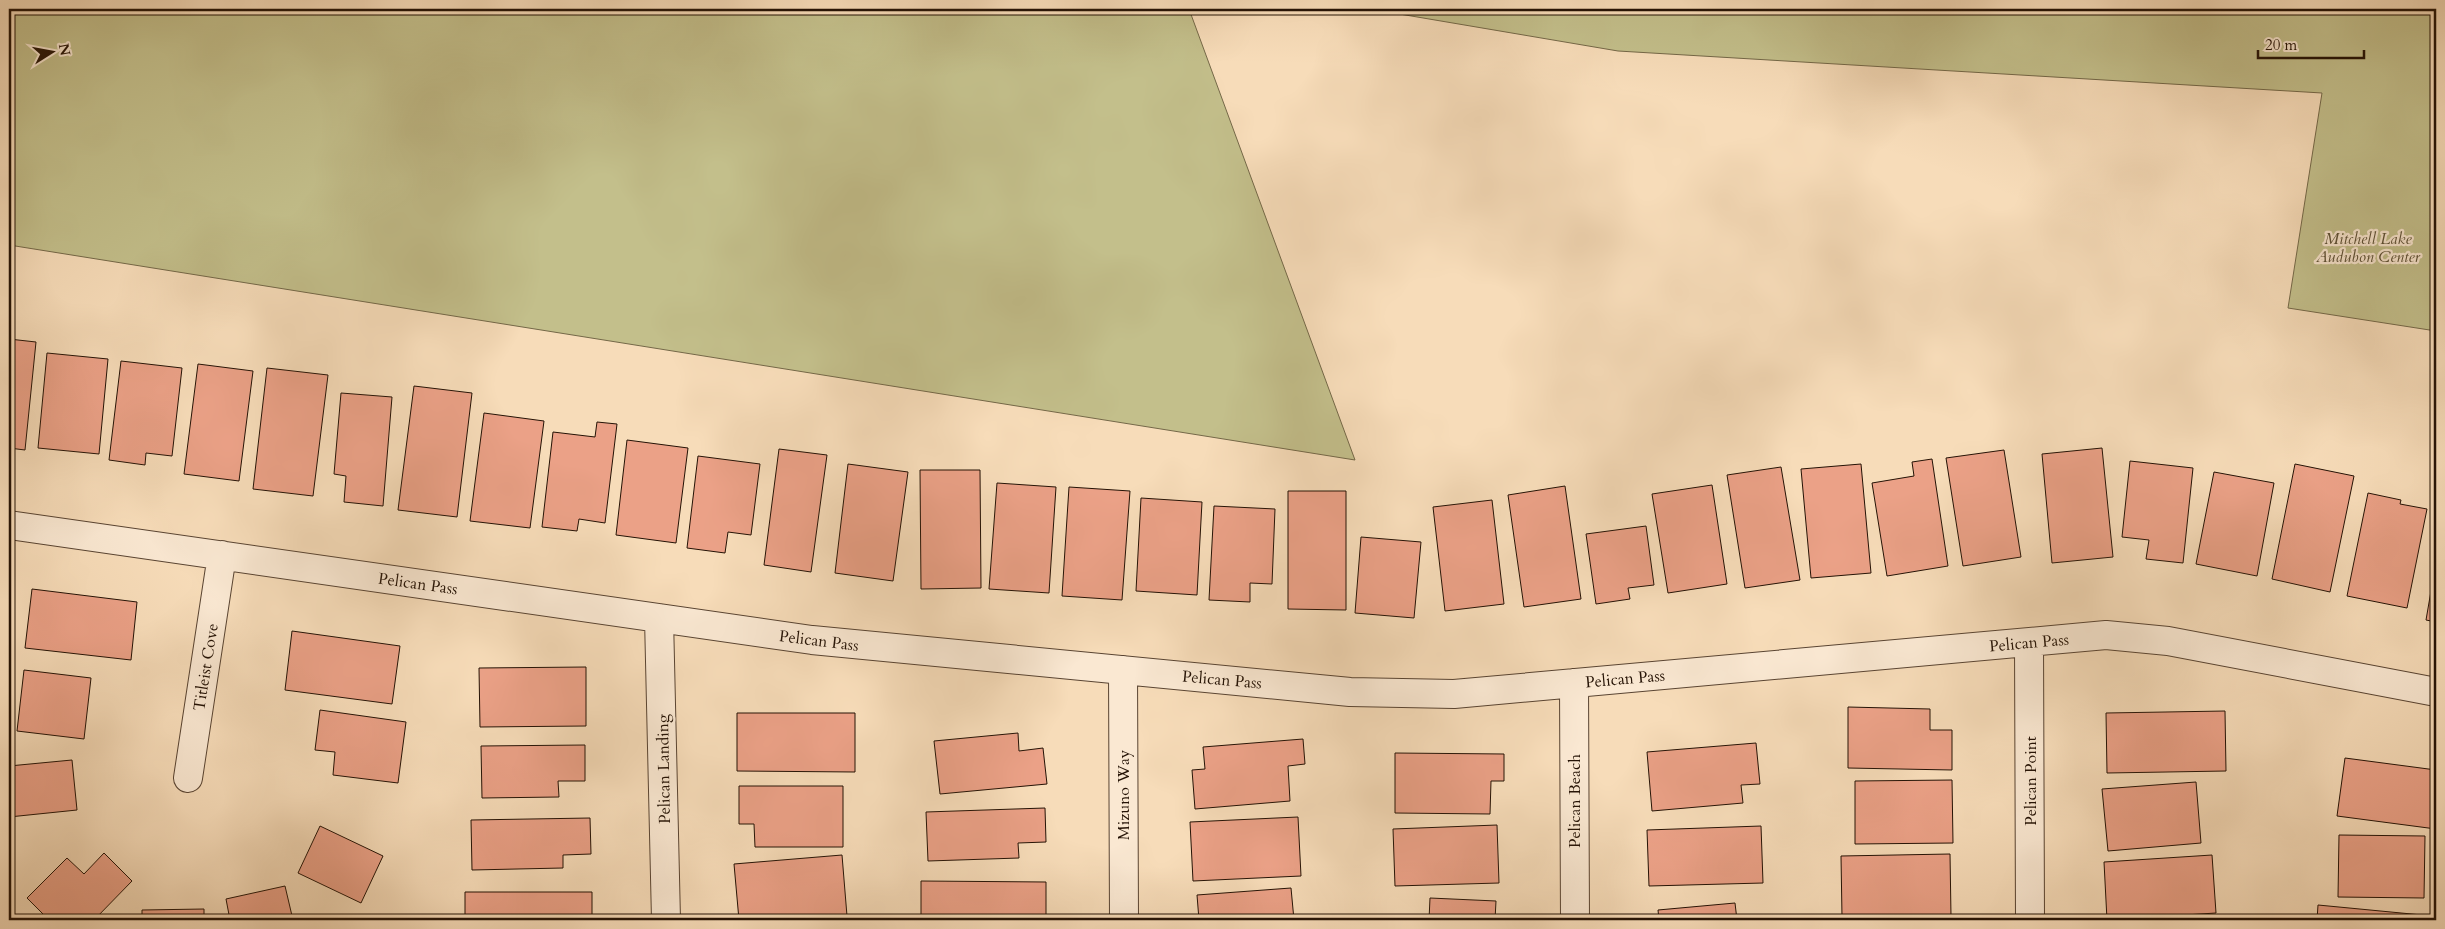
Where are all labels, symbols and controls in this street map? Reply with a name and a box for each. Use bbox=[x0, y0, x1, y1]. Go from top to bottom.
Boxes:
north arrow bbox=[28, 28, 78, 78]
scale bar bbox=[2258, 28, 2364, 60]
text: 20 m bbox=[2265, 35, 2297, 55]
text: N bbox=[54, 42, 75, 57]
park label: Mitchell Lake Audubon Center bbox=[2315, 228, 2421, 268]
street label: Pelican Pass bbox=[377, 568, 459, 600]
street label: Titleist Cove bbox=[188, 622, 224, 712]
street label: Pelican Pass bbox=[778, 625, 860, 657]
street label: Pelican Pass bbox=[1988, 629, 2070, 657]
street label: Pelican Pass bbox=[1584, 665, 1666, 693]
street label: Pelican Pass bbox=[1181, 666, 1263, 694]
street label: Pelican Landing bbox=[652, 714, 676, 824]
street label: Pelican Point bbox=[2020, 736, 2042, 826]
street label: Mizuno Way bbox=[1113, 749, 1135, 840]
street label: Pelican Beach bbox=[1564, 754, 1586, 848]

